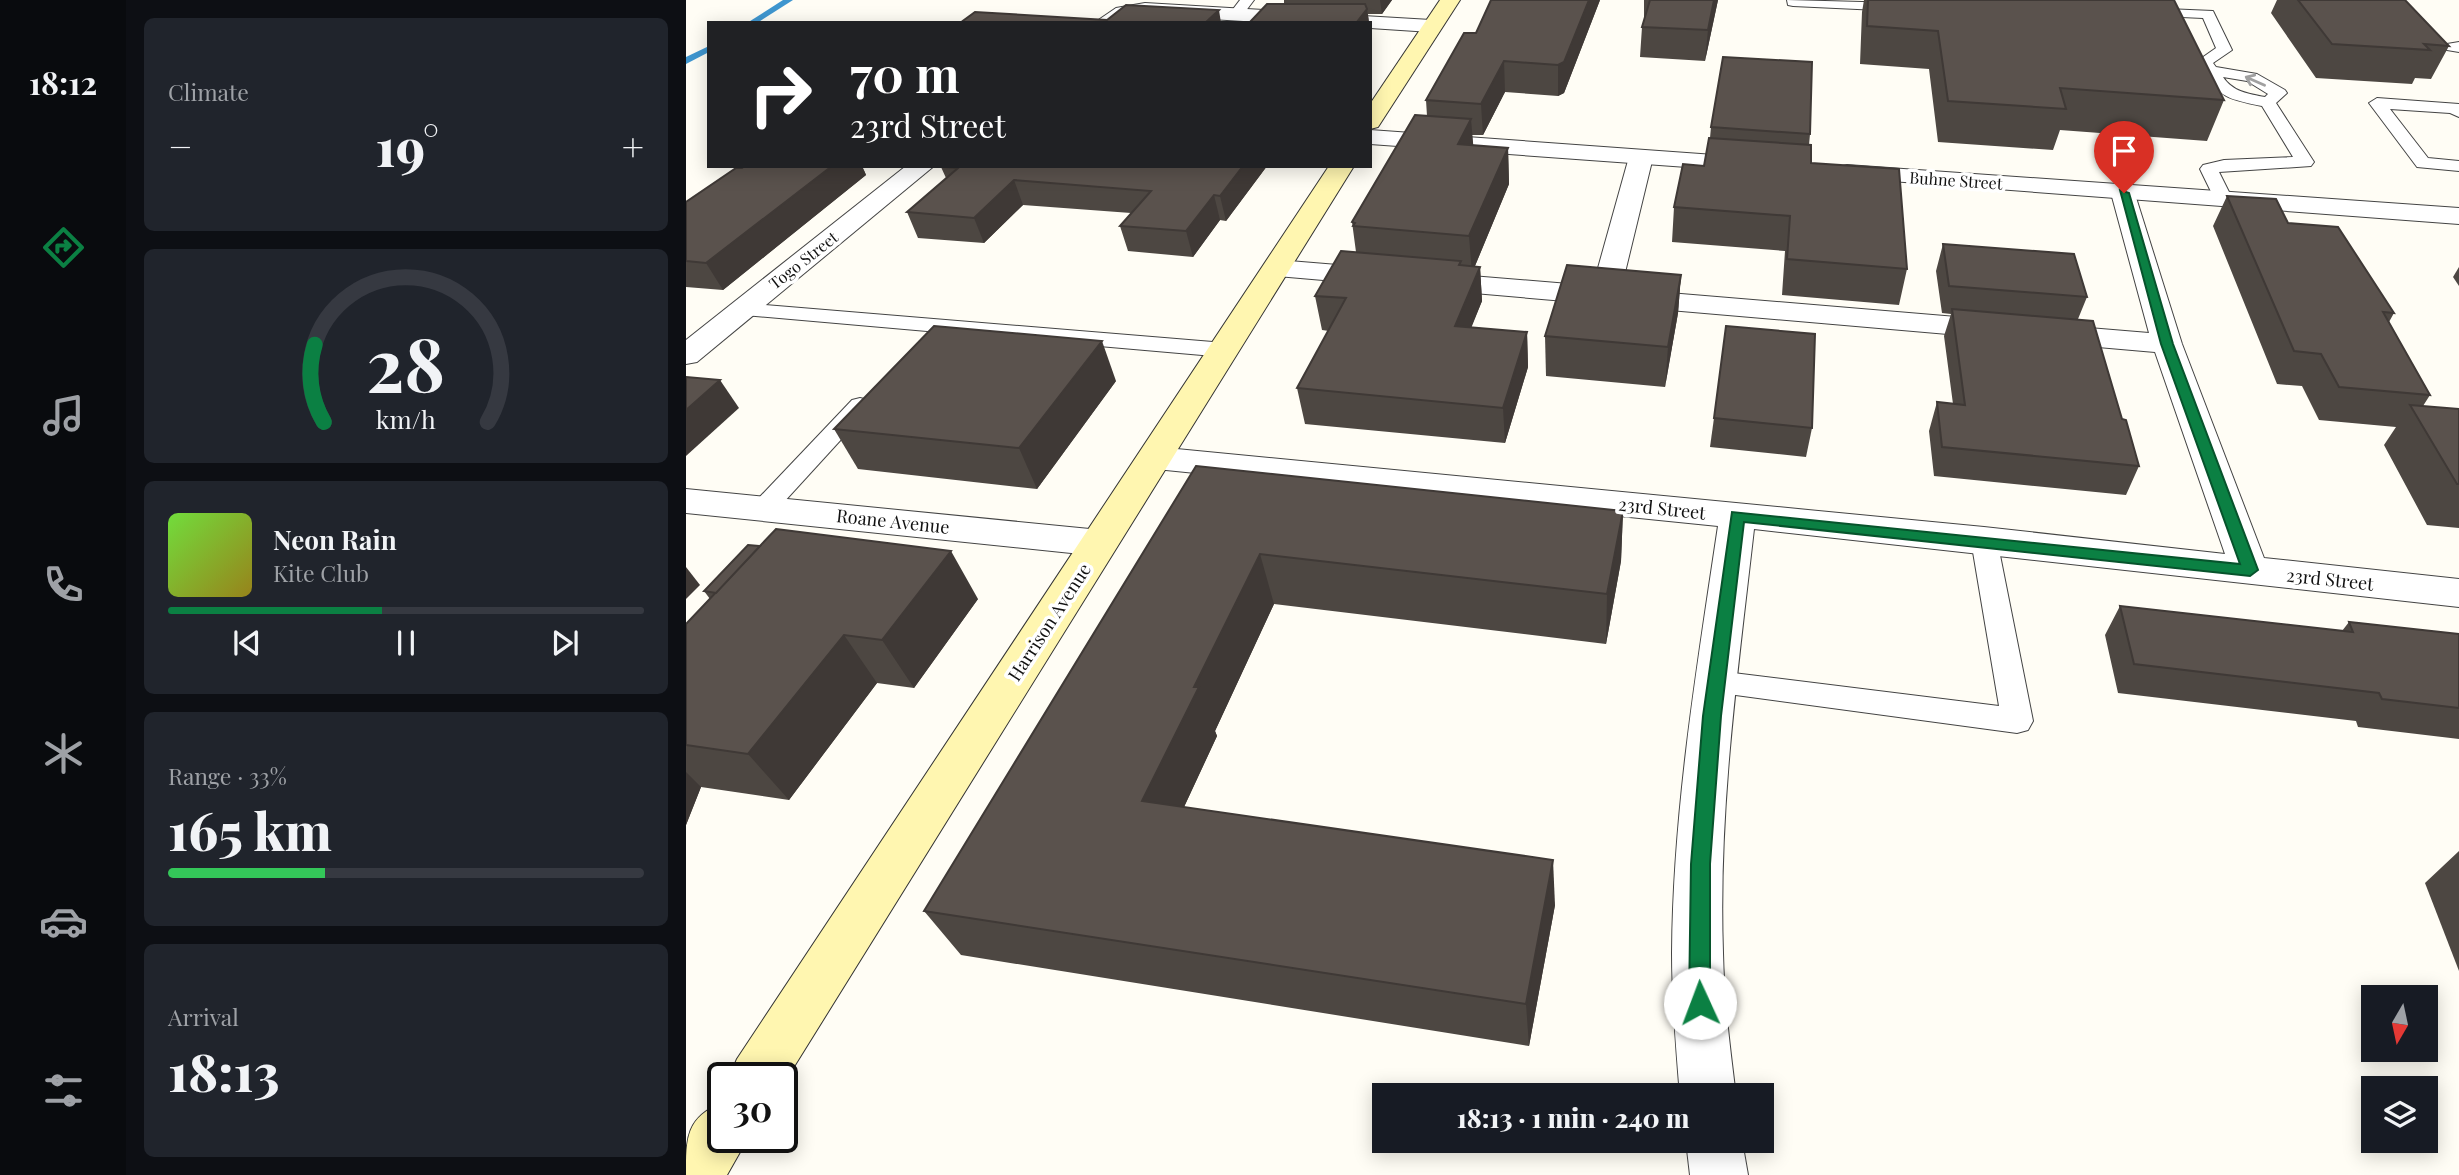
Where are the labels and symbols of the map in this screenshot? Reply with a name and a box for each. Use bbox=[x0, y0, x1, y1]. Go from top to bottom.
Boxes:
one-way arrow bbox=[2245, 74, 2266, 87]
pin bbox=[2094, 121, 2154, 193]
street label: Buhne Street bbox=[1909, 166, 2004, 194]
street label: Togo Street bbox=[764, 226, 842, 294]
street label: 23rd Street bbox=[1617, 491, 1707, 525]
street label: Roane Avenue bbox=[835, 503, 951, 539]
street label: Harrison Avenue bbox=[1002, 559, 1096, 685]
street label: 23rd Street bbox=[2285, 562, 2375, 596]
position arrow bbox=[1663, 966, 1737, 1040]
north arrow bbox=[2361, 985, 2438, 1062]
speed limit sign: 30 bbox=[707, 1062, 798, 1153]

